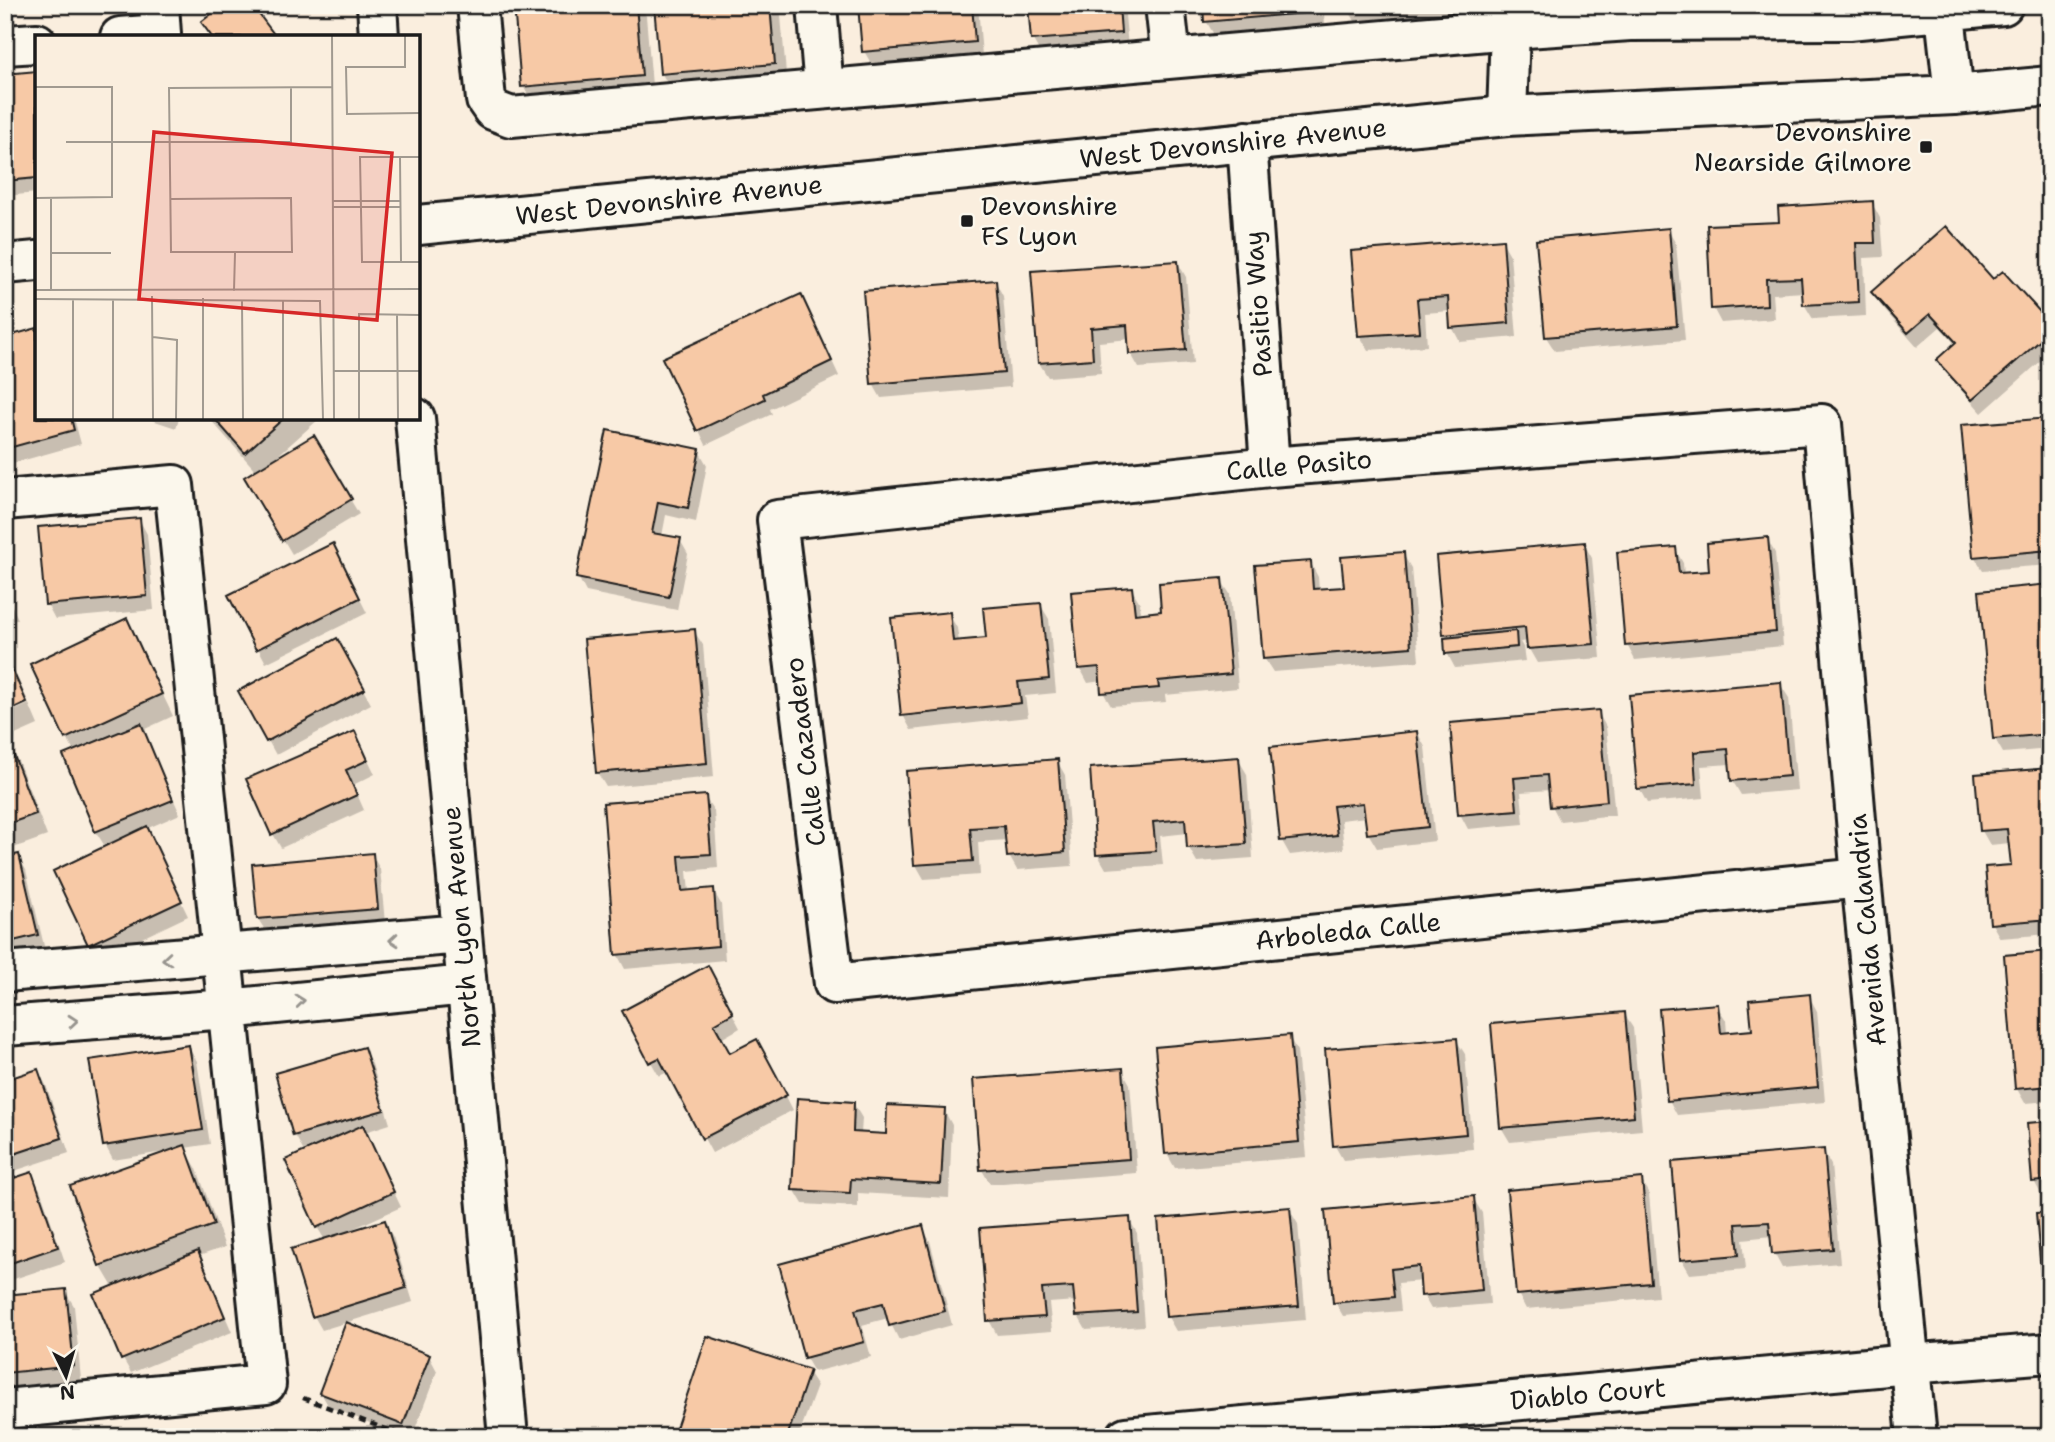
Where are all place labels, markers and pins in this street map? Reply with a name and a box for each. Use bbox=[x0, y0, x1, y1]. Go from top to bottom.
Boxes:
place label: Devonshire Nearside Gilmore bbox=[1694, 114, 1912, 179]
marker: Devonshire Nearside Gilmore bbox=[1918, 139, 1934, 155]
place label: Devonshire FS Lyon bbox=[981, 188, 1118, 253]
marker: Devonshire FS Lyon bbox=[959, 213, 975, 229]

